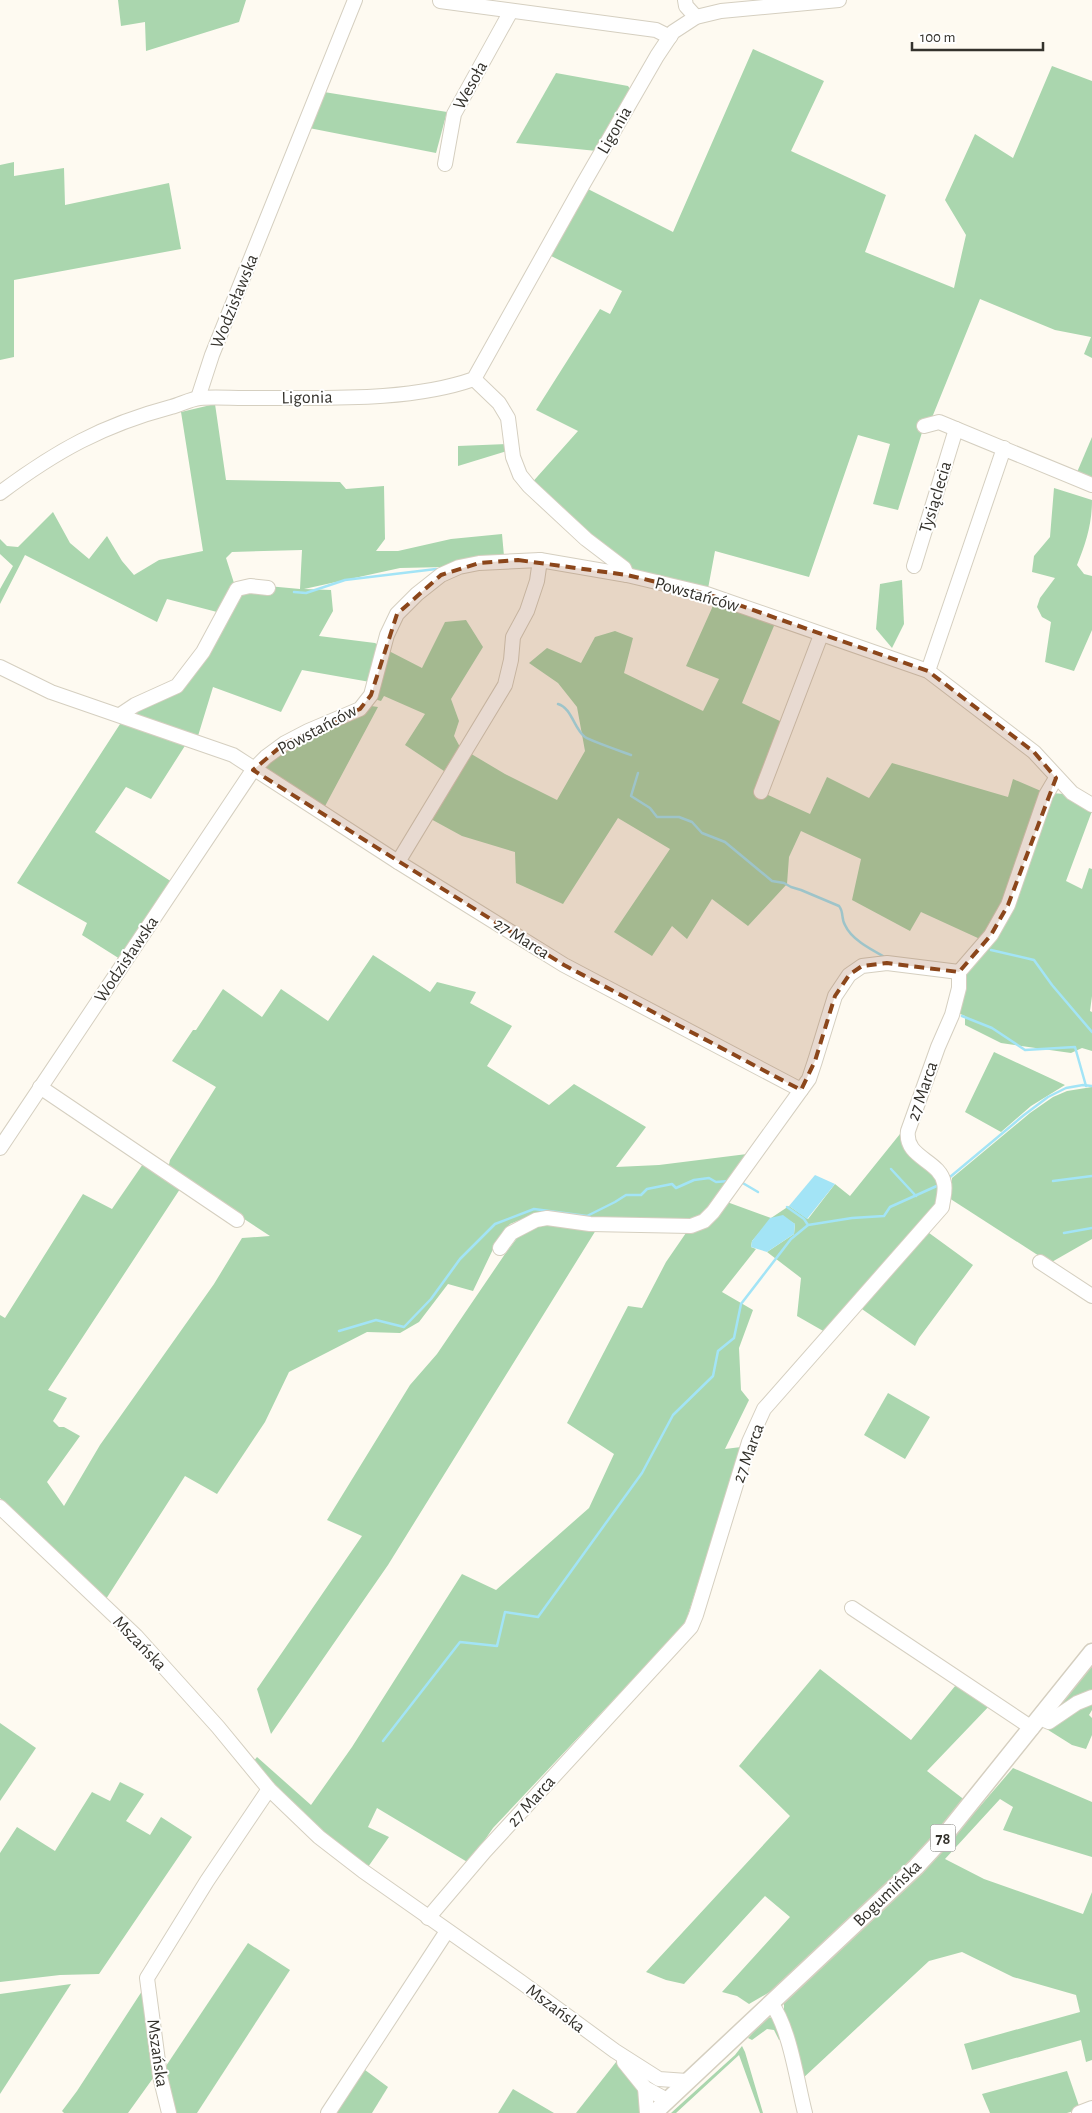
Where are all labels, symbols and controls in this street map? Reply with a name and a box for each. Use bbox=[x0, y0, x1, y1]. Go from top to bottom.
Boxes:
scale bar bbox=[912, 20, 1043, 52]
text: 100 m bbox=[920, 30, 955, 45]
street label: Wesoła bbox=[450, 58, 491, 113]
street label: Ligonia bbox=[594, 104, 635, 157]
street label: Wodzisławska bbox=[208, 252, 262, 351]
street label: Ligonia bbox=[281, 389, 333, 407]
street label: Tysiąclecia bbox=[917, 459, 955, 535]
street label: Powstańców bbox=[653, 574, 741, 616]
street label: Powstańców bbox=[275, 702, 360, 758]
street label: Wodzisławska bbox=[92, 913, 162, 1006]
street label: 27 Marca bbox=[491, 915, 552, 963]
street label: 27 Marca bbox=[904, 1059, 941, 1123]
street label: 27 Marca bbox=[730, 1421, 768, 1485]
street label: Mszańska bbox=[109, 1613, 170, 1675]
street label: 27 Marca bbox=[504, 1773, 559, 1831]
road number: 78 bbox=[930, 1825, 956, 1852]
street label: Bogumińska bbox=[850, 1857, 925, 1930]
street label: Mszańska bbox=[523, 1981, 588, 2037]
street label: Mszańska bbox=[143, 2018, 171, 2088]

